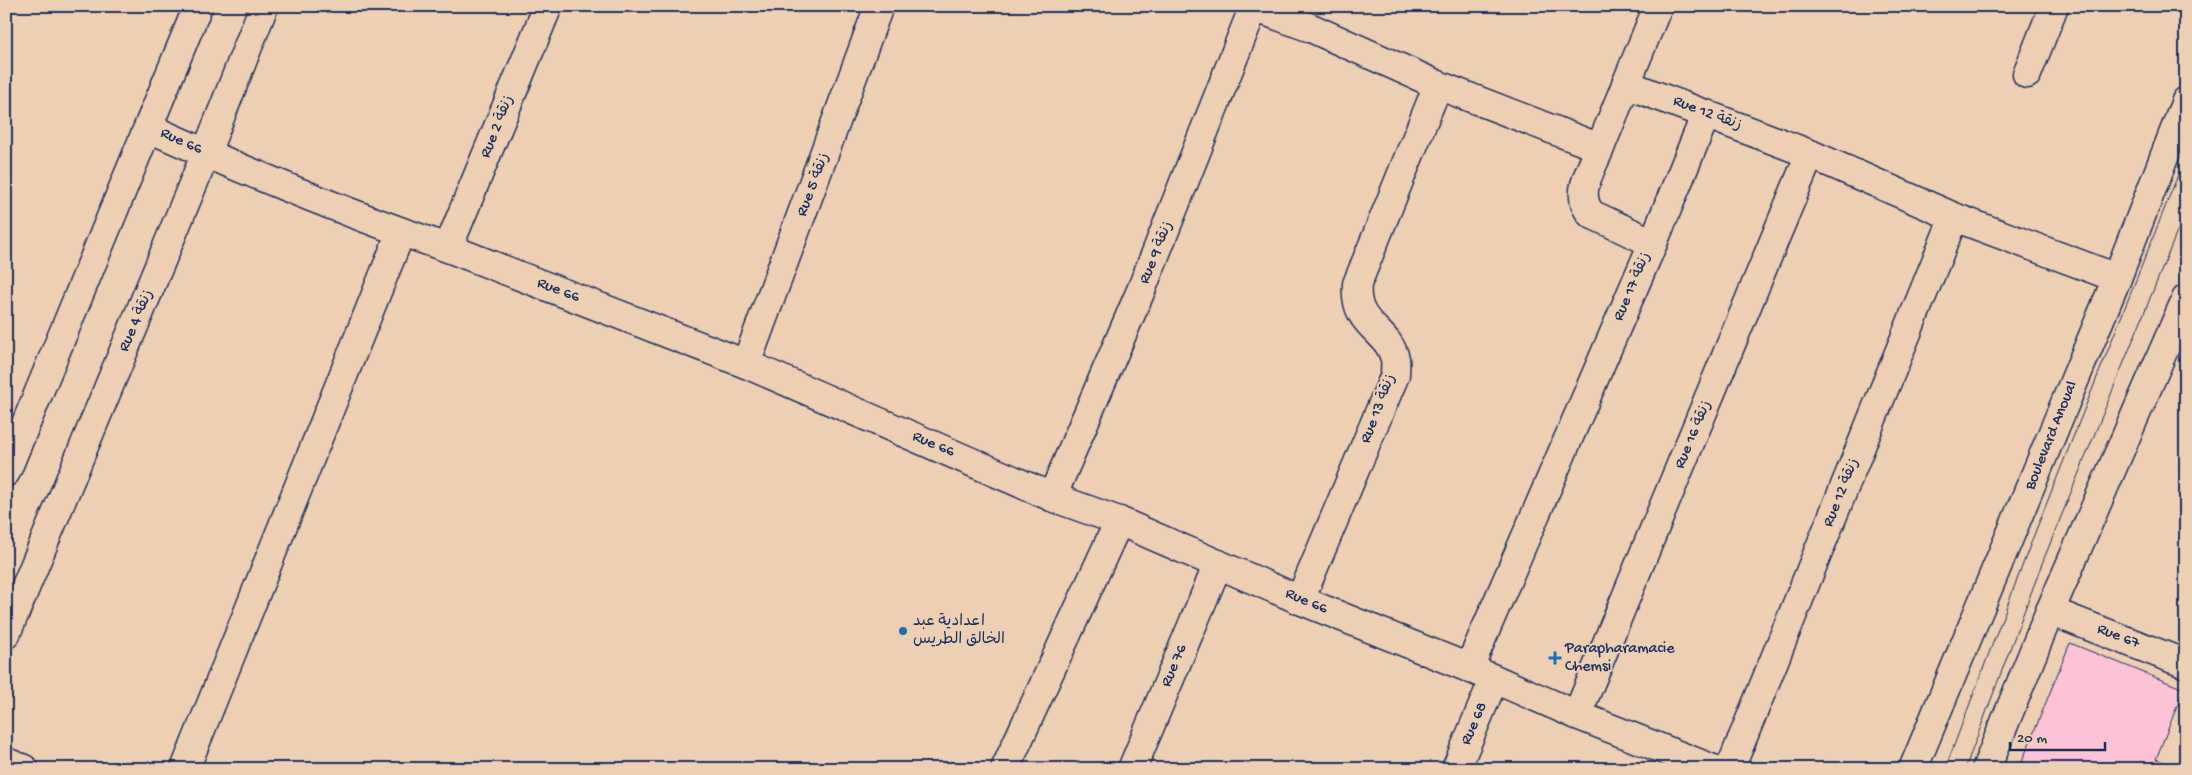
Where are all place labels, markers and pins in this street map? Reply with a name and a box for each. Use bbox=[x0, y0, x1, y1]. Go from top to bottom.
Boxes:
place label: اعدادية عبد الخالق الطريس bbox=[913, 612, 1005, 650]
marker: اعدادية عبد الخالق الطريس bbox=[897, 625, 909, 637]
place label: Parapharamacie Chemsi bbox=[1564, 640, 1675, 677]
marker: Parapharamacie Chemsi bbox=[1549, 652, 1561, 664]

